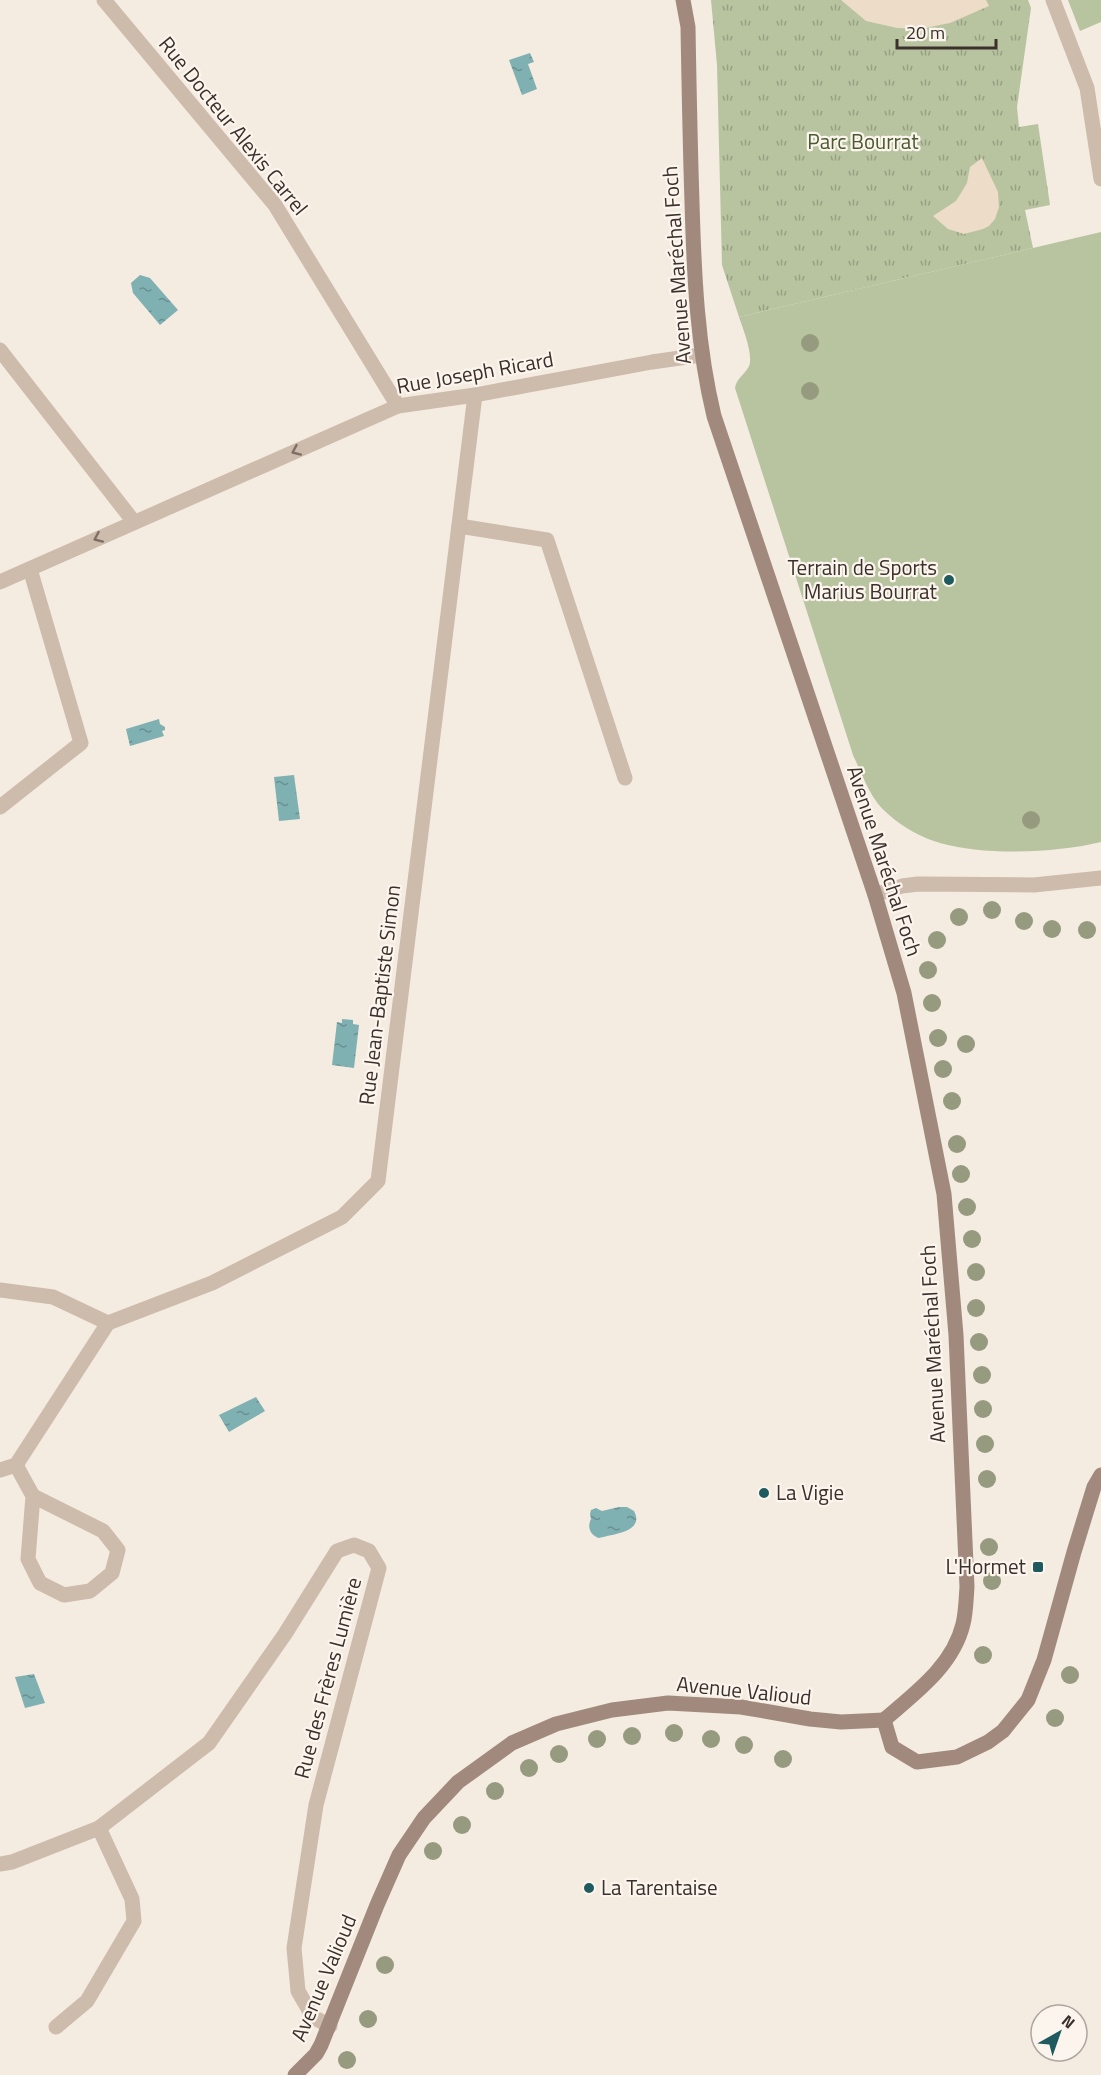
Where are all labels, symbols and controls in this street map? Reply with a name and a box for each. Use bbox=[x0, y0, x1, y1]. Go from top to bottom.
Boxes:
scale bar bbox=[897, 12, 996, 50]
text: 20 m bbox=[906, 19, 945, 46]
street label: Rue Docteur Alexis Carrel bbox=[151, 29, 316, 222]
park label: Parc Bourrat bbox=[807, 125, 919, 157]
street label: Avenue Maréchal Foch bbox=[653, 165, 699, 365]
street label: Rue Joseph Ricard bbox=[394, 342, 556, 402]
one-way arrow bbox=[291, 444, 302, 456]
one-way arrow bbox=[94, 531, 105, 543]
place label: Terrain de Sports Marius Bourrat bbox=[787, 551, 938, 607]
marker: Terrain de Sports Marius Bourrat bbox=[942, 573, 956, 587]
street label: Avenue Maréchal Foch bbox=[839, 761, 931, 960]
street label: Rue Jean-Baptiste Simon bbox=[350, 883, 408, 1107]
street label: Avenue Maréchal Foch bbox=[911, 1244, 953, 1444]
place label: La Vigie bbox=[776, 1476, 844, 1508]
marker: La Vigie bbox=[757, 1486, 771, 1500]
place label: L'Hormet bbox=[946, 1550, 1027, 1582]
marker: L'Hormet bbox=[1031, 1560, 1045, 1574]
street label: Rue des Frères Lumière bbox=[285, 1574, 369, 1782]
street label: Avenue Valioud bbox=[675, 1667, 813, 1713]
place label: La Tarentaise bbox=[601, 1871, 718, 1903]
marker: La Tarentaise bbox=[582, 1881, 596, 1895]
street label: Avenue Valioud bbox=[282, 1909, 364, 2046]
north arrow bbox=[1029, 2003, 1089, 2063]
text: N bbox=[1057, 2009, 1081, 2034]

